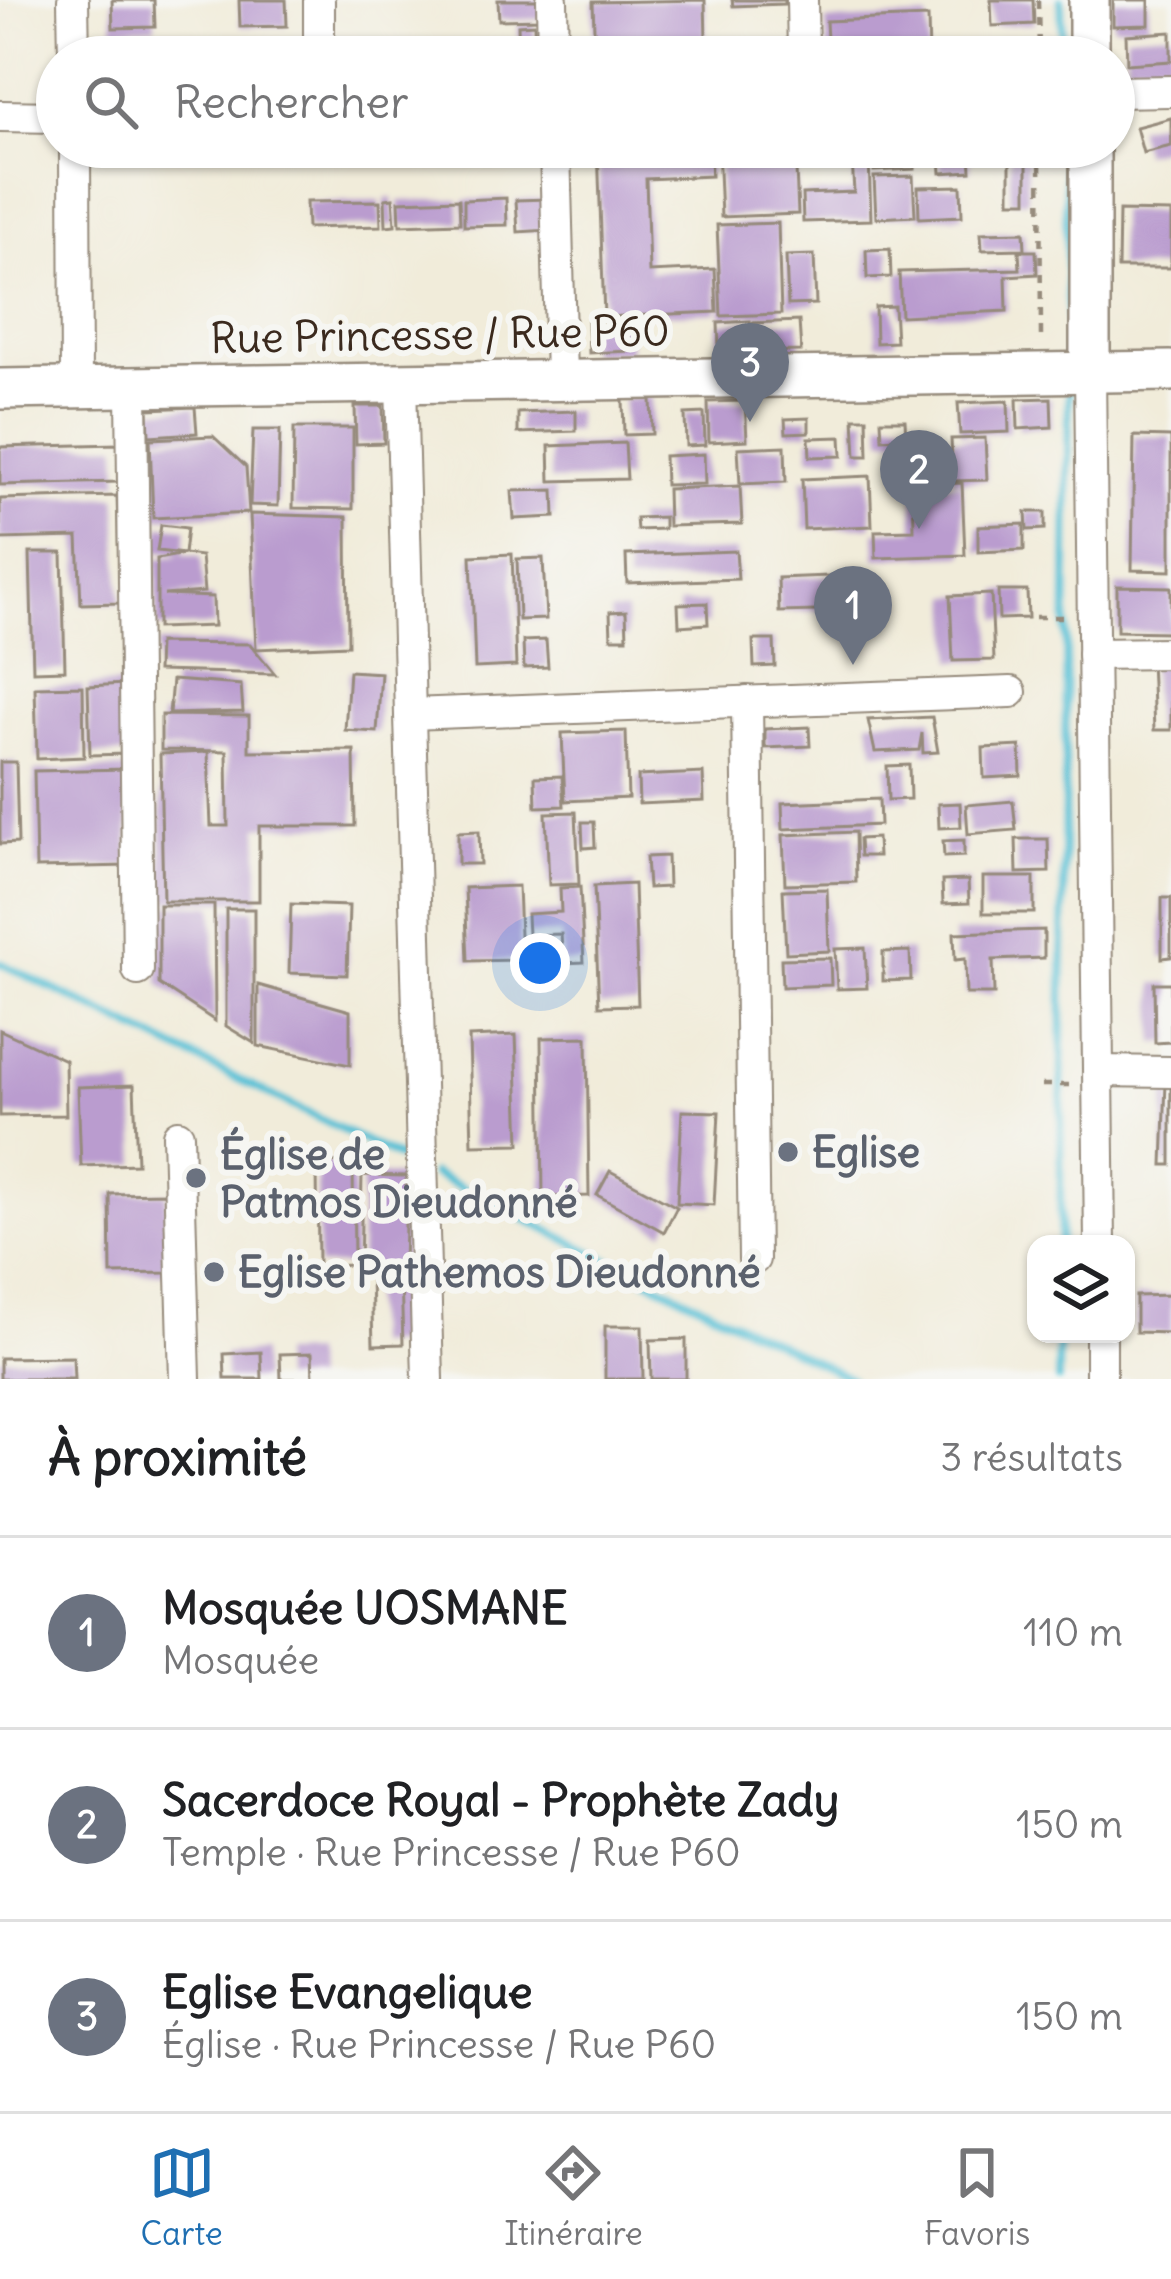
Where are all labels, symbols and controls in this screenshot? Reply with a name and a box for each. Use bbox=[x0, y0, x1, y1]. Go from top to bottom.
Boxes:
search box bbox=[36, 36, 1135, 168]
icon: search bbox=[78, 69, 144, 135]
text: Rechercher bbox=[174, 74, 409, 130]
street label: Rue Princesse / Rue P60 bbox=[210, 304, 670, 364]
pin: 3 bbox=[711, 323, 789, 422]
pin: 2 bbox=[880, 430, 958, 529]
pin: 1 bbox=[814, 566, 892, 665]
your location bbox=[510, 933, 570, 993]
place label: Église de Patmos Dieudonné bbox=[220, 1126, 578, 1228]
place label: Eglise bbox=[812, 1126, 920, 1178]
marker: Eglise bbox=[775, 1139, 801, 1165]
marker: Église de Patmos Dieudonné bbox=[183, 1165, 209, 1191]
map controls bbox=[1027, 1235, 1135, 1343]
button: layers bbox=[1027, 1235, 1135, 1343]
place label: Eglise Pathemos Dieudonné bbox=[238, 1246, 761, 1298]
marker: Eglise Pathemos Dieudonné bbox=[201, 1259, 227, 1285]
text: À proximité bbox=[48, 1425, 307, 1489]
text: 3 résultats bbox=[940, 1433, 1123, 1482]
text: Mosquée UOSMANE bbox=[162, 1580, 568, 1636]
text: 1 bbox=[79, 1608, 95, 1657]
text: 110 m bbox=[1023, 1608, 1123, 1657]
text: Mosquée bbox=[162, 1636, 319, 1685]
text: Sacerdoce Royal - Prophète Zady bbox=[162, 1772, 839, 1828]
text: 2 bbox=[76, 1800, 98, 1849]
text: 150 m bbox=[1016, 1800, 1123, 1849]
text: Temple · Rue Princesse / Rue P60 bbox=[162, 1828, 741, 1877]
text: Eglise Evangelique bbox=[162, 1964, 532, 2020]
text: 3 bbox=[76, 1992, 98, 2041]
text: 150 m bbox=[1016, 1992, 1123, 2041]
text: Église · Rue Princesse / Rue P60 bbox=[162, 2020, 716, 2069]
tab: Carte bbox=[141, 2140, 223, 2254]
tab: Itinéraire bbox=[504, 2140, 643, 2254]
tab: Favoris bbox=[924, 2140, 1030, 2254]

